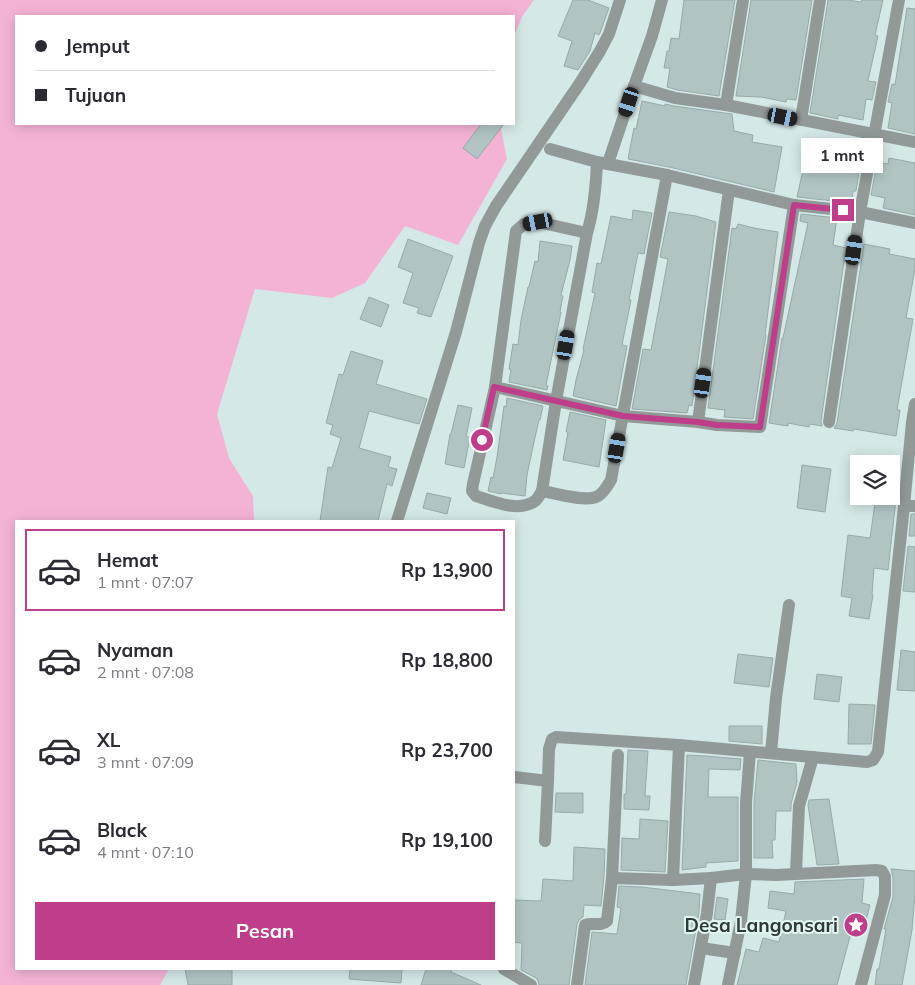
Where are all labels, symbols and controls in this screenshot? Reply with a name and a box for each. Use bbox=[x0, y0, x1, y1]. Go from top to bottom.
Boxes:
text: Jemput bbox=[65, 34, 130, 58]
text: Tujuan bbox=[65, 83, 126, 107]
car bbox=[617, 85, 640, 119]
car bbox=[766, 107, 799, 127]
callout: 1 mnt bbox=[802, 138, 884, 172]
text: 1 mnt bbox=[820, 145, 864, 165]
route end bbox=[832, 199, 854, 221]
car bbox=[521, 212, 554, 232]
car bbox=[844, 234, 863, 266]
car bbox=[556, 329, 575, 361]
car bbox=[693, 367, 712, 399]
route start bbox=[471, 429, 493, 451]
car bbox=[607, 432, 626, 464]
map controls bbox=[850, 455, 900, 505]
button: layers bbox=[850, 455, 900, 505]
icon: car bbox=[37, 548, 82, 593]
text: Hemat bbox=[97, 548, 158, 572]
text: Rp 13,900 bbox=[401, 558, 493, 582]
text: 1 mnt · 07:07 bbox=[97, 572, 194, 592]
icon: car bbox=[37, 638, 82, 683]
text: Nyaman bbox=[97, 638, 174, 662]
text: Rp 18,800 bbox=[401, 648, 493, 672]
text: 2 mnt · 07:08 bbox=[97, 662, 194, 682]
icon: car bbox=[37, 728, 82, 773]
text: XL bbox=[97, 728, 120, 752]
text: Rp 23,700 bbox=[401, 738, 493, 762]
text: 3 mnt · 07:09 bbox=[97, 752, 194, 772]
icon: car bbox=[37, 818, 82, 863]
text: Black bbox=[97, 818, 147, 842]
text: Rp 19,100 bbox=[401, 828, 493, 852]
text: 4 mnt · 07:10 bbox=[97, 842, 194, 862]
button: Pesan bbox=[35, 902, 495, 960]
place icon: Desa Langonsari bbox=[843, 912, 869, 938]
place label: Desa Langonsari bbox=[684, 913, 838, 937]

